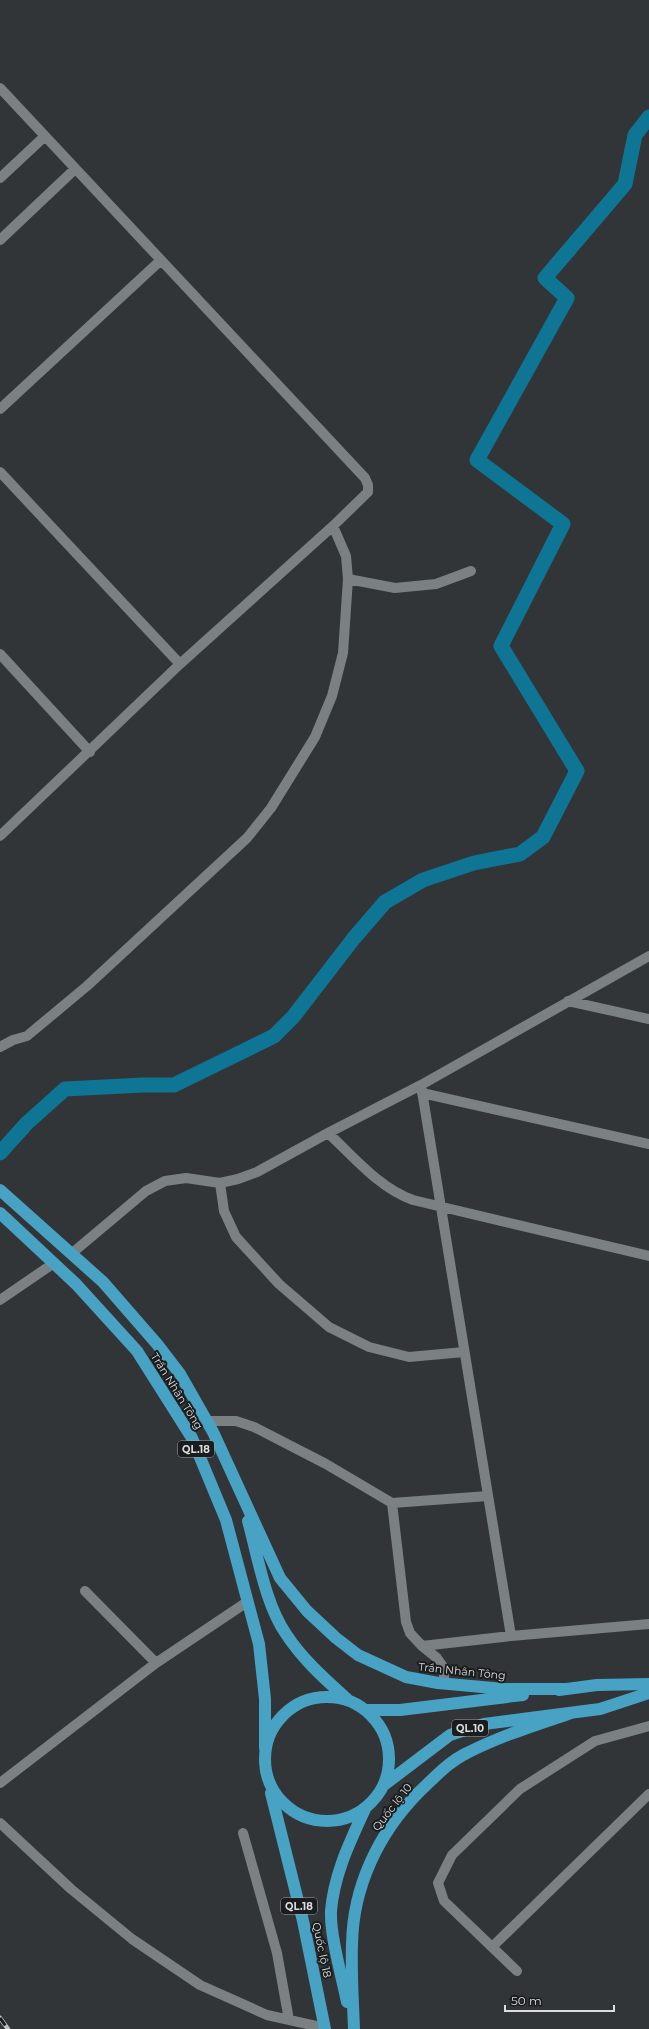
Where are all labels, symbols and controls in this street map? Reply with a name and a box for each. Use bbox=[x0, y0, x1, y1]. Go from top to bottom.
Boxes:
street label: Trần Nhân Tông bbox=[148, 1350, 206, 1432]
road number: QL.18 bbox=[178, 1441, 214, 1457]
street label: Trần Nhân Tông bbox=[418, 1659, 506, 1683]
road number: QL.10 bbox=[452, 1720, 488, 1736]
street label: Quốc lộ 10 bbox=[369, 1780, 415, 1834]
road number: QL.18 bbox=[281, 1898, 317, 1914]
street label: Quốc lộ 18 bbox=[309, 1921, 335, 1979]
scale bar bbox=[505, 1987, 614, 2013]
text: 50 m bbox=[511, 1993, 542, 2008]

